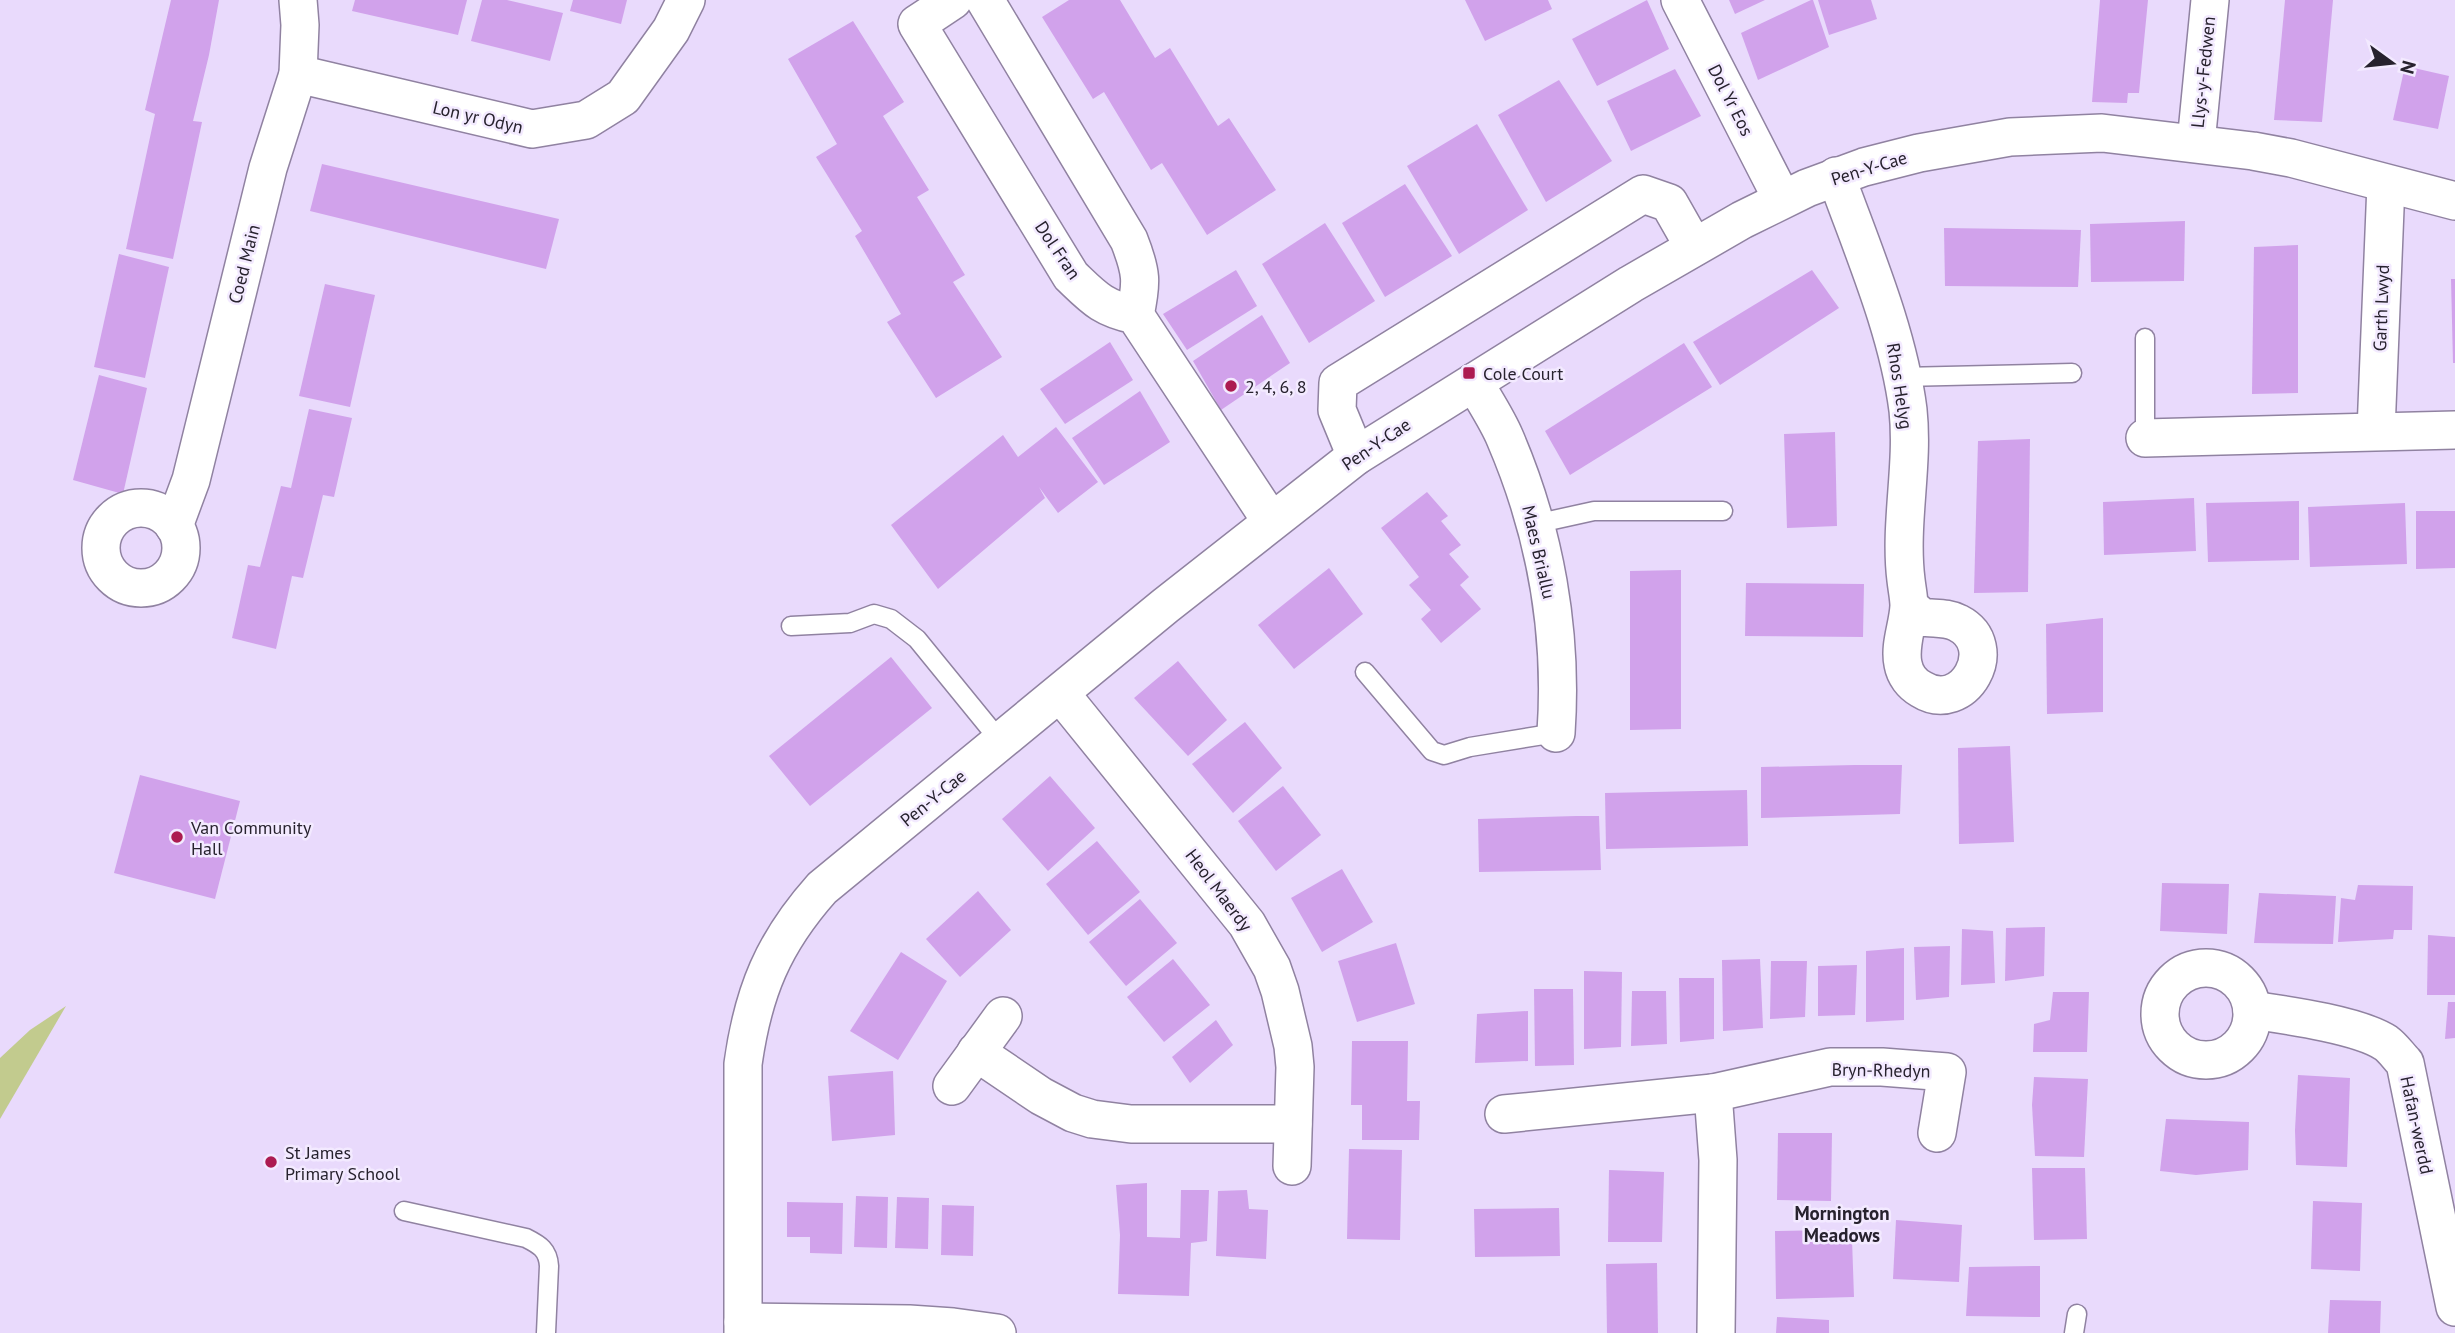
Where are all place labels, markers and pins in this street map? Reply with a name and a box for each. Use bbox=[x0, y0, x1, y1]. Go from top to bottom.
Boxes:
place label: Cole Court bbox=[1483, 362, 1563, 385]
marker: Cole Court bbox=[1461, 365, 1477, 381]
place label: 2, 4, 6, 8 bbox=[1245, 375, 1307, 398]
marker: 2, 4, 6, 8 bbox=[1223, 378, 1239, 394]
place label: Van Community Hall bbox=[190, 816, 312, 860]
marker: Van Community Hall bbox=[169, 829, 185, 845]
place label: St James Primary School bbox=[285, 1141, 400, 1185]
marker: St James Primary School bbox=[263, 1154, 279, 1170]

